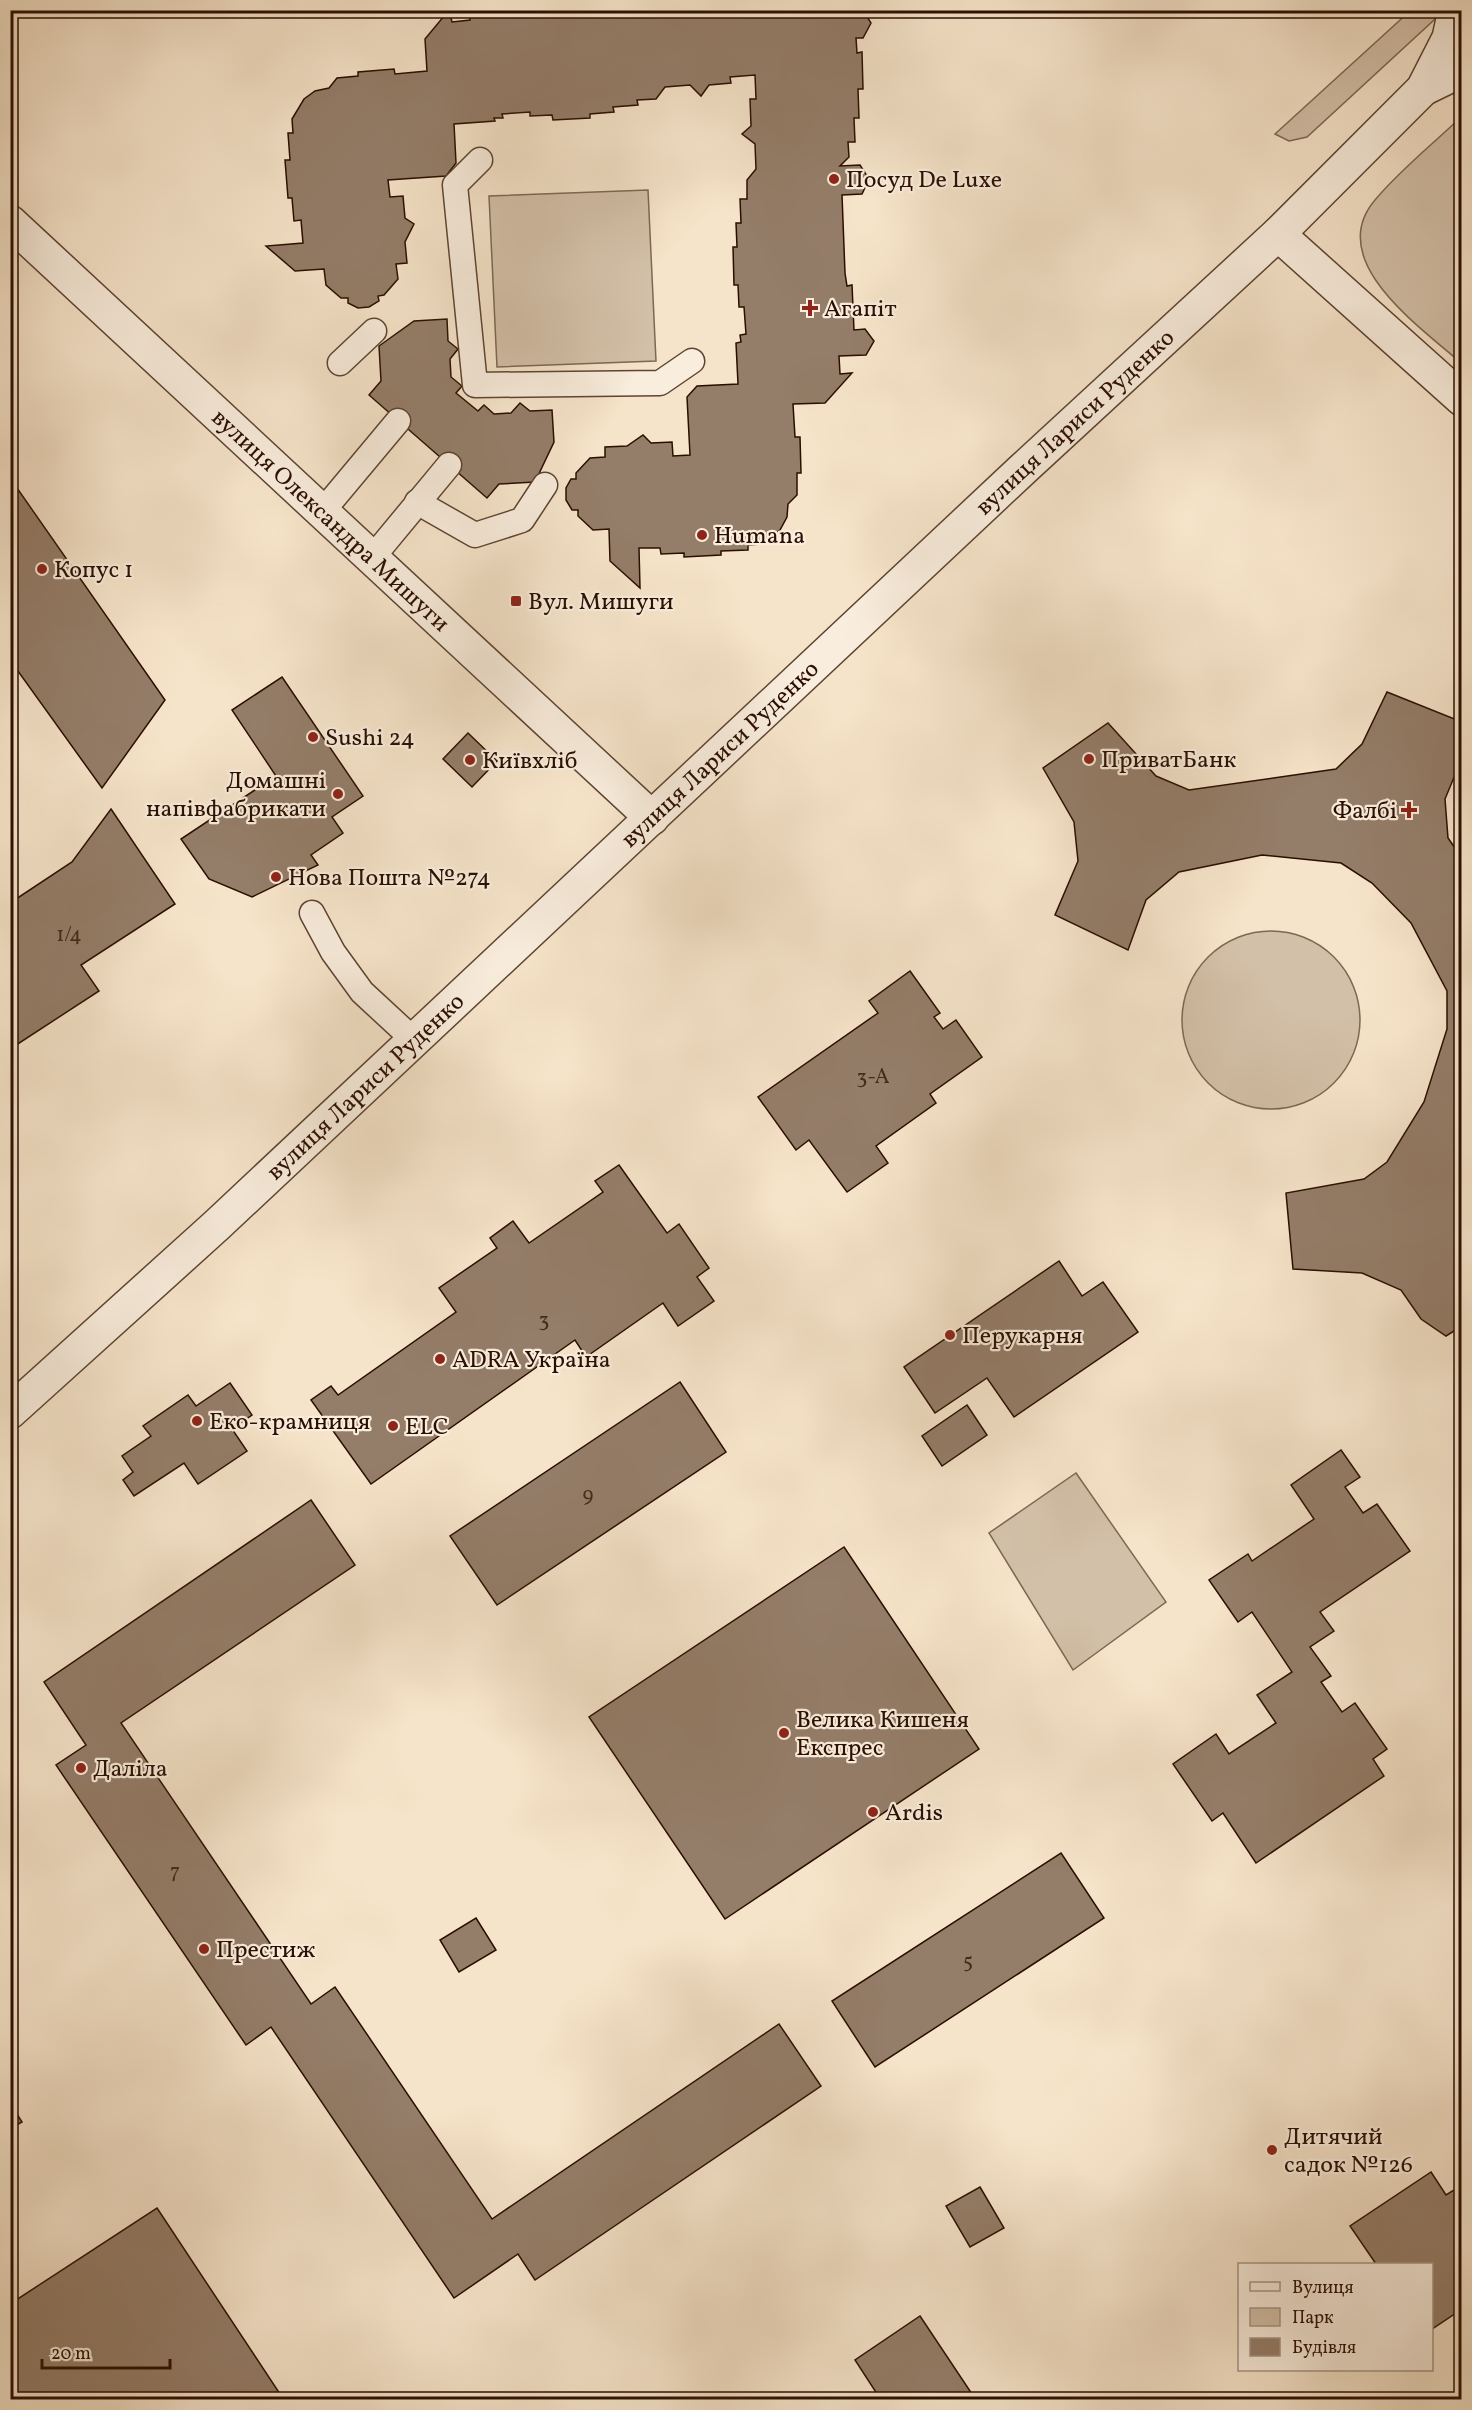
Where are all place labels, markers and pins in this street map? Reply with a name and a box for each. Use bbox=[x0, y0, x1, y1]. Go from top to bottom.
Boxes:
place label: Посуд De Luxe bbox=[846, 164, 1002, 198]
marker: Посуд De Luxe bbox=[827, 172, 841, 186]
place label: Агапіт bbox=[824, 293, 897, 327]
marker: Агапіт bbox=[801, 299, 819, 317]
place label: Humana bbox=[714, 520, 805, 554]
marker: Humana bbox=[695, 528, 709, 542]
place label: Копус 1 bbox=[54, 554, 133, 588]
marker: Копус 1 bbox=[35, 562, 49, 576]
place label: Вул. Мишуги bbox=[528, 586, 674, 620]
marker: Вул. Мишуги bbox=[509, 594, 523, 608]
place label: Sushi 24 bbox=[325, 722, 415, 756]
marker: Sushi 24 bbox=[306, 730, 320, 744]
place label: ПриватБанк bbox=[1101, 744, 1237, 778]
place label: Київхліб bbox=[482, 745, 577, 779]
marker: ПриватБанк bbox=[1082, 752, 1096, 766]
marker: Київхліб bbox=[463, 753, 477, 767]
place label: Домашні напівфабрикати bbox=[146, 765, 326, 827]
marker: Домашні напівфабрикати bbox=[331, 787, 345, 801]
place label: Фалбі bbox=[1333, 795, 1397, 829]
marker: Фалбі bbox=[1402, 803, 1416, 817]
place label: Нова Пошта №274 bbox=[288, 862, 491, 896]
marker: Нова Пошта №274 bbox=[269, 870, 283, 884]
place label: Перукарня bbox=[962, 1320, 1083, 1354]
marker: Перукарня bbox=[943, 1328, 957, 1342]
place label: ADRA Україна bbox=[452, 1344, 611, 1378]
marker: ADRA Україна bbox=[433, 1352, 447, 1366]
place label: Еко-крамниця bbox=[209, 1406, 370, 1440]
place label: ELC bbox=[405, 1411, 449, 1445]
marker: Еко-крамниця bbox=[190, 1414, 204, 1428]
marker: ELC bbox=[386, 1419, 400, 1433]
place label: Велика Кишеня Експрес bbox=[796, 1704, 969, 1766]
marker: Велика Кишеня Експрес bbox=[777, 1726, 791, 1740]
place label: Даліла bbox=[93, 1753, 168, 1787]
marker: Даліла bbox=[74, 1761, 88, 1775]
place label: Ardis bbox=[885, 1797, 943, 1831]
marker: Ardis bbox=[866, 1805, 880, 1819]
place label: Престиж bbox=[216, 1934, 316, 1968]
marker: Престиж bbox=[197, 1942, 211, 1956]
place label: Дитячий садок №126 bbox=[1284, 2121, 1413, 2183]
marker: Дитячий садок №126 bbox=[1265, 2143, 1279, 2157]

